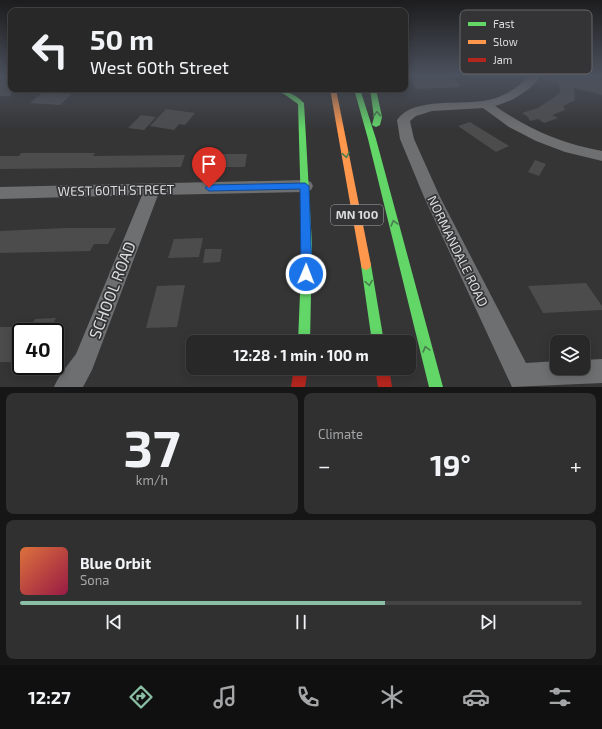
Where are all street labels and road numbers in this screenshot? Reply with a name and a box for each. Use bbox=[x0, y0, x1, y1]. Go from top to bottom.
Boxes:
street label: WEST 60TH STREET bbox=[58, 181, 175, 199]
street label: NORMANDALE ROAD bbox=[424, 193, 492, 309]
road number: MN 100 bbox=[331, 205, 383, 225]
street label: SCHOOL ROAD bbox=[84, 238, 139, 341]

